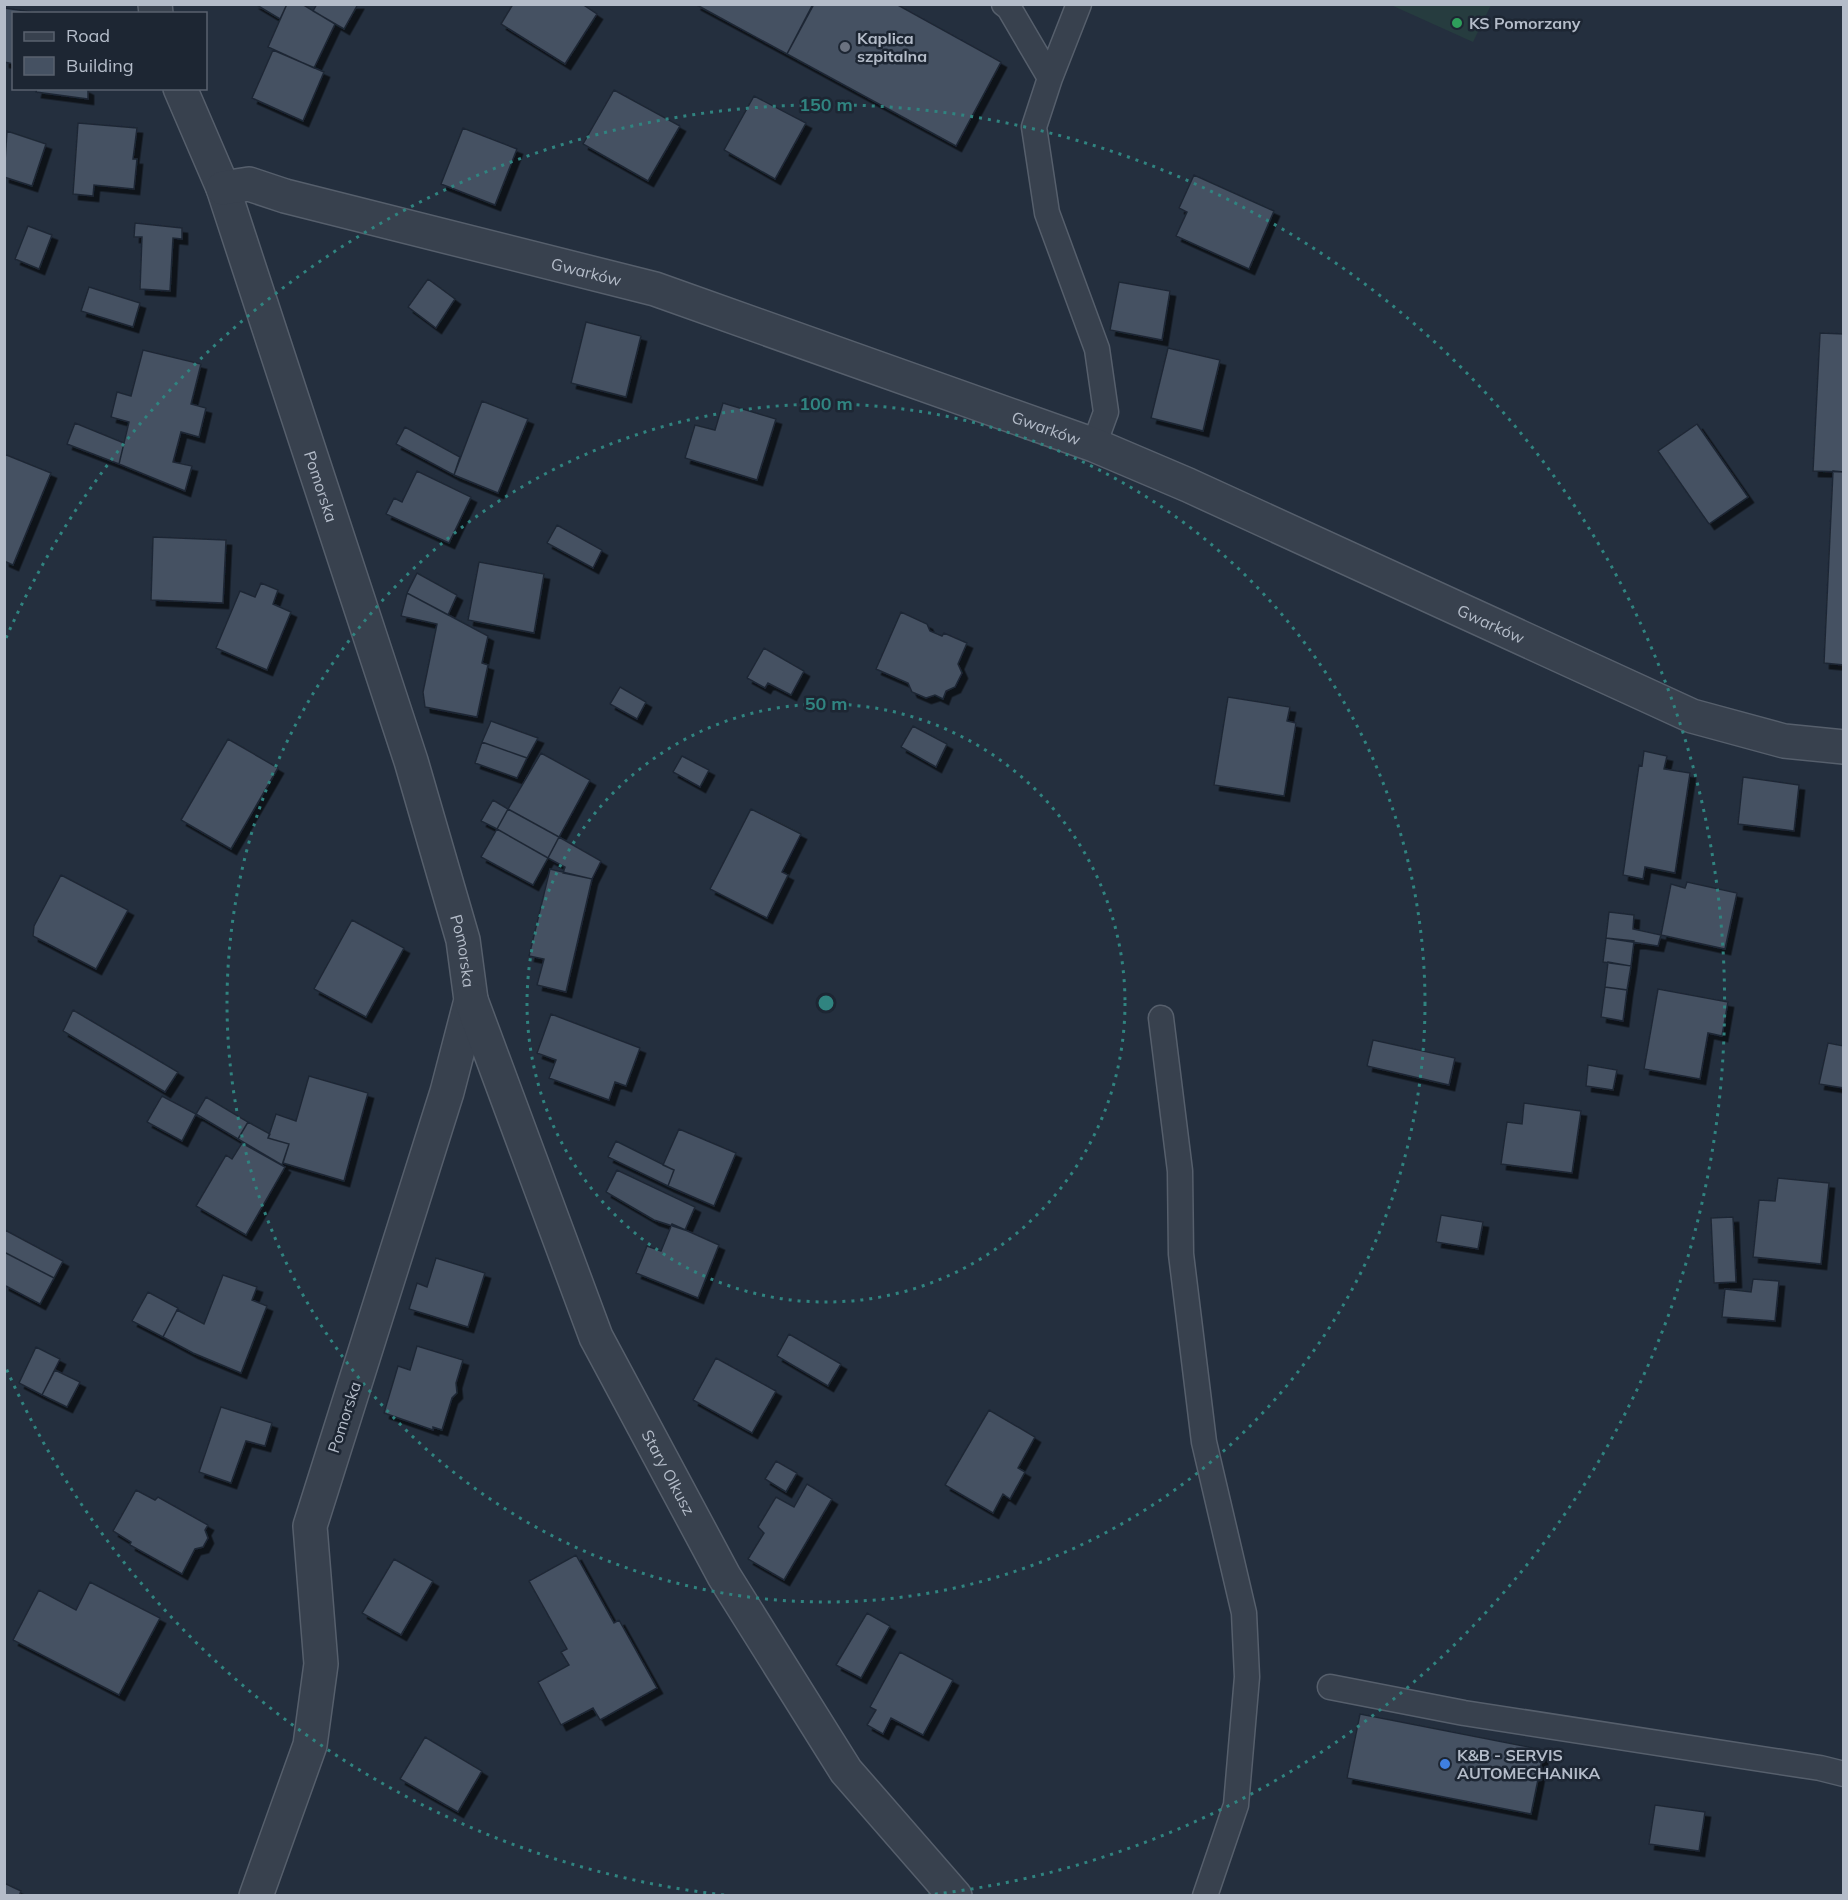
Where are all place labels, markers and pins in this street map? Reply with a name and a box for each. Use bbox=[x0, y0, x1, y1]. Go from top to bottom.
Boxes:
place label: KS Pomorzany bbox=[1469, 13, 1581, 33]
marker: KS Pomorzany bbox=[1450, 16, 1464, 30]
place label: Kaplica szpitalna bbox=[857, 28, 927, 66]
marker: Kaplica szpitalna bbox=[838, 40, 852, 54]
centre of rings bbox=[816, 993, 836, 1013]
place label: K&B - SERVIS AUTOMECHANIKA bbox=[1457, 1745, 1600, 1783]
marker: K&B - SERVIS AUTOMECHANIKA bbox=[1438, 1757, 1452, 1771]

